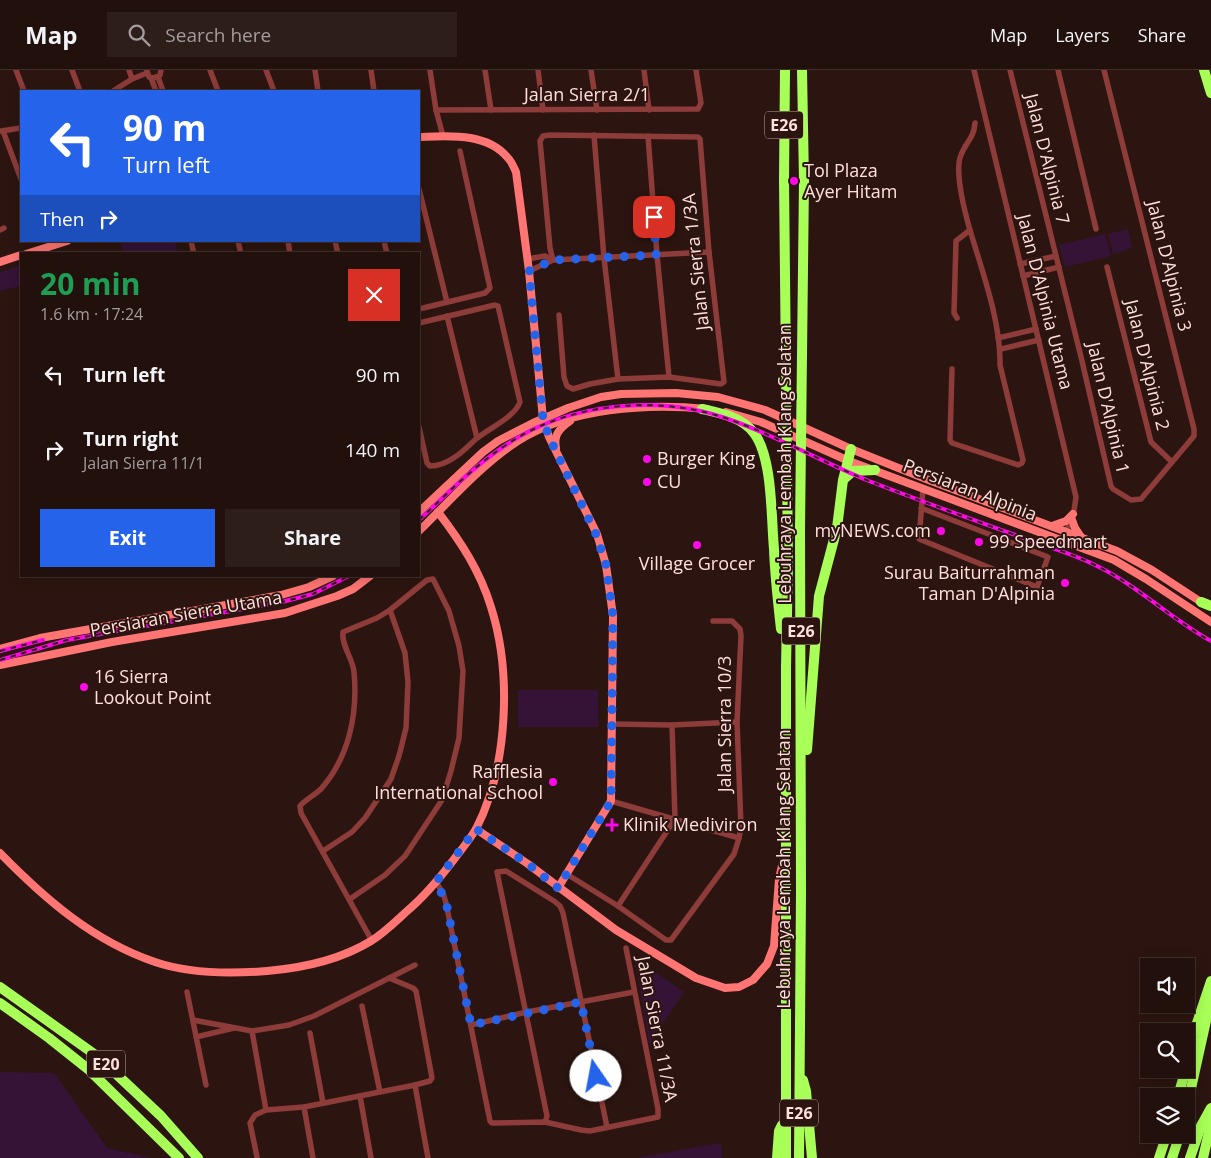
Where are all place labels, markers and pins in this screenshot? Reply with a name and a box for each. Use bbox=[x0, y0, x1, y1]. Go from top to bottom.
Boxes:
place label: Tol Plaza Ayer Hitam bbox=[804, 158, 897, 203]
marker: Tol Plaza Ayer Hitam bbox=[788, 175, 800, 187]
pin bbox=[633, 196, 675, 238]
place label: Burger King bbox=[657, 446, 756, 470]
marker: Burger King bbox=[641, 453, 653, 465]
place label: CU bbox=[657, 469, 681, 493]
marker: CU bbox=[641, 476, 653, 488]
place label: myNEWS.com bbox=[814, 518, 931, 542]
marker: myNEWS.com bbox=[935, 525, 947, 537]
place label: 99 Speedmart bbox=[989, 529, 1107, 553]
marker: 99 Speedmart bbox=[973, 536, 985, 548]
marker: Village Grocer bbox=[691, 539, 703, 551]
place label: Village Grocer bbox=[639, 551, 756, 575]
place label: Surau Baiturrahman Taman D'Alpinia bbox=[884, 560, 1055, 605]
marker: Surau Baiturrahman Taman D'Alpinia bbox=[1059, 577, 1071, 589]
place label: 16 Sierra Lookout Point bbox=[94, 664, 211, 709]
marker: 16 Sierra Lookout Point bbox=[78, 681, 90, 693]
place label: Rafflesia International School bbox=[374, 759, 543, 804]
marker: Rafflesia International School bbox=[547, 776, 559, 788]
place label: Klinik Mediviron bbox=[623, 812, 757, 836]
marker: Klinik Mediviron bbox=[605, 818, 619, 832]

